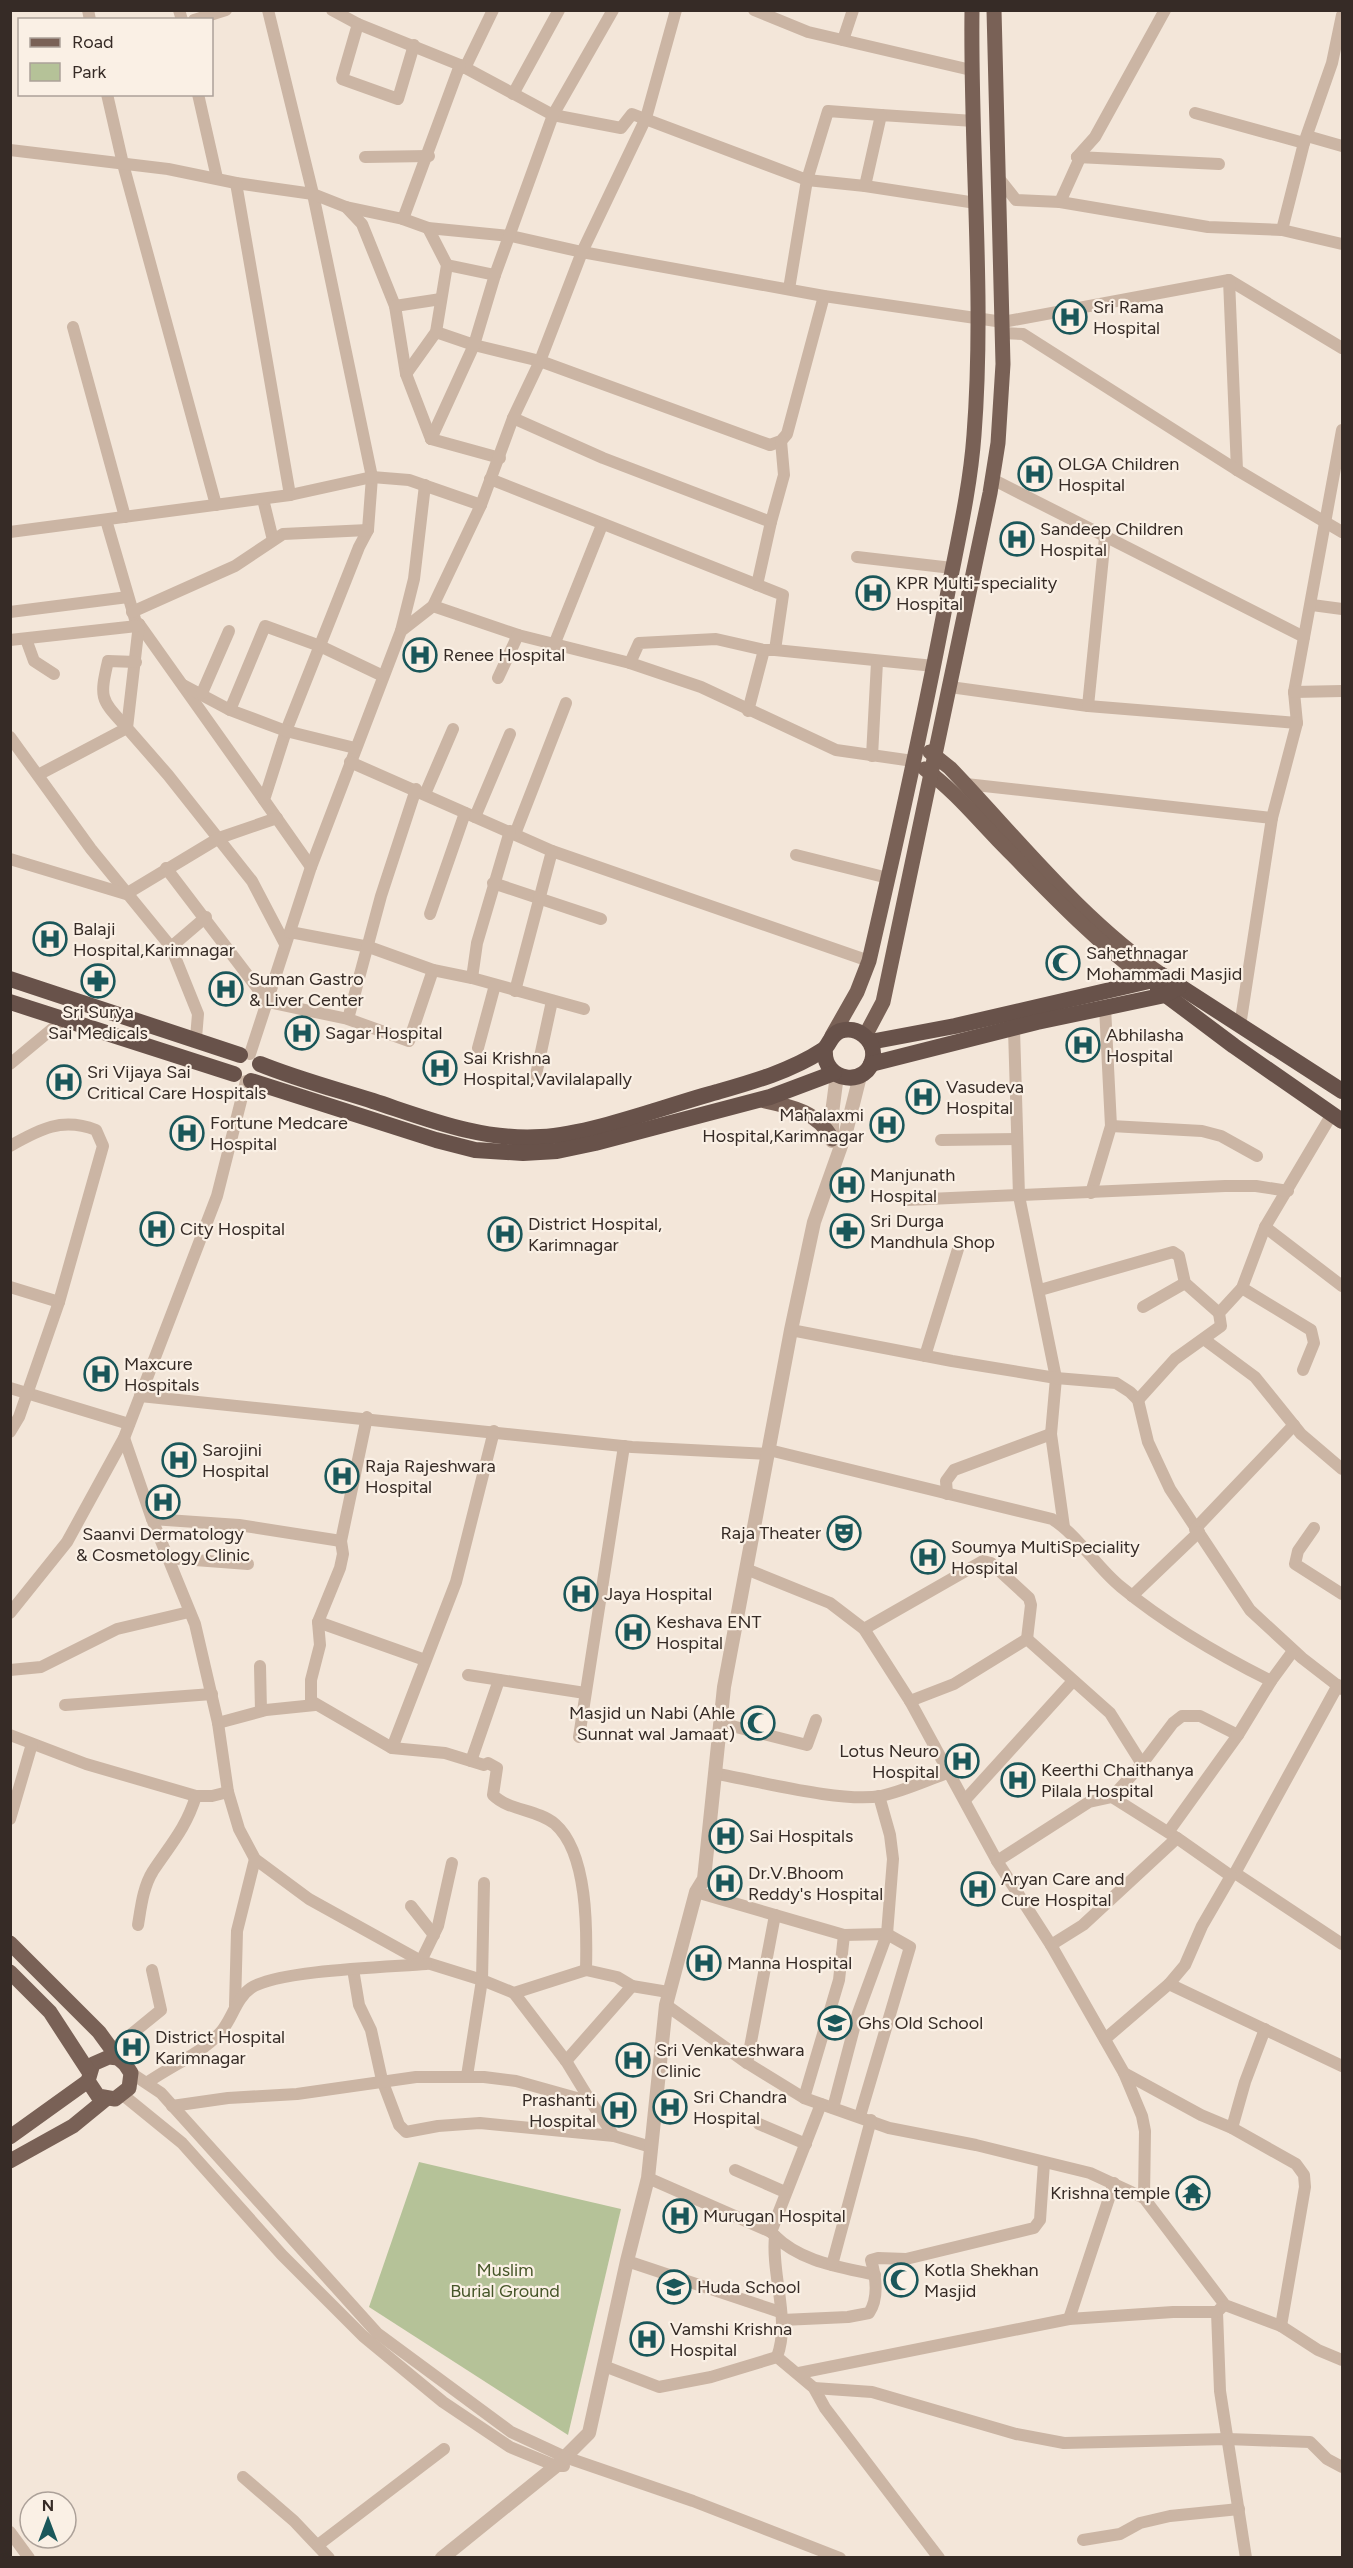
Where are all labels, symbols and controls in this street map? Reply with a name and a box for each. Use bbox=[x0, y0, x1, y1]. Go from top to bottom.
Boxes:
legend bbox=[18, 18, 213, 96]
text: Road bbox=[72, 31, 113, 53]
text: Park bbox=[72, 61, 107, 83]
place label: Sri Rama Hospital bbox=[1093, 296, 1164, 339]
hospital icon: Sri Rama Hospital bbox=[1052, 299, 1088, 335]
place label: OLGA Children Hospital bbox=[1058, 453, 1179, 496]
hospital icon: OLGA Children Hospital bbox=[1017, 456, 1053, 492]
place label: Sandeep Children Hospital bbox=[1040, 518, 1183, 561]
hospital icon: Sandeep Children Hospital bbox=[999, 521, 1035, 557]
place label: KPR Multi-speciality Hospital bbox=[896, 572, 1058, 615]
hospital icon: KPR Multi-speciality Hospital bbox=[855, 575, 891, 611]
hospital icon: Renee Hospital bbox=[402, 637, 438, 673]
place label: Renee Hospital bbox=[443, 644, 565, 666]
place label: Balaji Hospital,Karimnagar bbox=[73, 918, 235, 961]
hospital icon: Balaji Hospital,Karimnagar bbox=[32, 921, 68, 957]
place label: Sahethnagar Mohammadi Masjid bbox=[1086, 942, 1242, 985]
mosque icon: Sahethnagar Mohammadi Masjid bbox=[1045, 945, 1081, 981]
pharmacy icon: Sri Surya Sai Medicals bbox=[80, 963, 116, 999]
place label: Suman Gastro & Liver Center bbox=[249, 968, 364, 1011]
hospital icon: Suman Gastro & Liver Center bbox=[208, 971, 244, 1007]
place label: Sri Surya Sai Medicals bbox=[48, 1001, 148, 1044]
hospital icon: Sagar Hospital bbox=[284, 1015, 320, 1051]
place label: Sagar Hospital bbox=[325, 1022, 443, 1044]
place label: Abhilasha Hospital bbox=[1106, 1024, 1184, 1067]
hospital icon: Abhilasha Hospital bbox=[1065, 1027, 1101, 1063]
place label: Sai Krishna Hospital,Vavilalapally bbox=[463, 1047, 632, 1090]
hospital icon: Sai Krishna Hospital,Vavilalapally bbox=[422, 1050, 458, 1086]
place label: Sri Vijaya Sai Critical Care Hospitals bbox=[87, 1061, 267, 1104]
hospital icon: Sri Vijaya Sai Critical Care Hospitals bbox=[46, 1064, 82, 1100]
place label: Vasudeva Hospital bbox=[946, 1076, 1024, 1119]
hospital icon: Vasudeva Hospital bbox=[905, 1079, 941, 1115]
place label: Mahalaxmi Hospital,Karimnagar bbox=[702, 1104, 864, 1147]
hospital icon: Mahalaxmi Hospital,Karimnagar bbox=[869, 1107, 905, 1143]
place label: Fortune Medcare Hospital bbox=[210, 1112, 348, 1155]
hospital icon: Fortune Medcare Hospital bbox=[169, 1115, 205, 1151]
place label: Manjunath Hospital bbox=[870, 1164, 955, 1207]
hospital icon: Manjunath Hospital bbox=[829, 1167, 865, 1203]
place label: Sri Durga Mandhula Shop bbox=[870, 1210, 995, 1253]
hospital icon: City Hospital bbox=[139, 1211, 175, 1247]
place label: District Hospital, Karimnagar bbox=[528, 1213, 662, 1256]
pharmacy icon: Sri Durga Mandhula Shop bbox=[829, 1213, 865, 1249]
hospital icon: District Hospital, Karimnagar bbox=[487, 1216, 523, 1252]
place label: City Hospital bbox=[180, 1218, 285, 1240]
place label: Maxcure Hospitals bbox=[124, 1353, 199, 1396]
hospital icon: Maxcure Hospitals bbox=[83, 1356, 119, 1392]
place label: Sarojini Hospital bbox=[202, 1439, 269, 1482]
hospital icon: Sarojini Hospital bbox=[161, 1442, 197, 1478]
place label: Raja Rajeshwara Hospital bbox=[365, 1455, 496, 1498]
hospital icon: Raja Rajeshwara Hospital bbox=[324, 1458, 360, 1494]
hospital icon: Saanvi Dermatology & Cosmetology Clinic bbox=[145, 1484, 181, 1520]
theatre icon: Raja Theater bbox=[826, 1515, 862, 1551]
place label: Raja Theater bbox=[720, 1522, 821, 1544]
place label: Saanvi Dermatology & Cosmetology Clinic bbox=[76, 1523, 250, 1566]
place label: Soumya MultiSpeciality Hospital bbox=[951, 1536, 1140, 1579]
hospital icon: Soumya MultiSpeciality Hospital bbox=[910, 1539, 946, 1575]
hospital icon: Jaya Hospital bbox=[563, 1576, 599, 1612]
place label: Jaya Hospital bbox=[604, 1583, 712, 1605]
place label: Keshava ENT Hospital bbox=[656, 1611, 761, 1654]
hospital icon: Keshava ENT Hospital bbox=[615, 1614, 651, 1650]
place label: Masjid un Nabi (Ahle Sunnat wal Jamaat) bbox=[569, 1702, 735, 1745]
mosque icon: Masjid un Nabi (Ahle Sunnat wal Jamaat) bbox=[740, 1705, 776, 1741]
place label: Lotus Neuro Hospital bbox=[839, 1740, 939, 1783]
hospital icon: Lotus Neuro Hospital bbox=[944, 1743, 980, 1779]
place label: Keerthi Chaithanya Pilala Hospital bbox=[1041, 1759, 1194, 1802]
hospital icon: Keerthi Chaithanya Pilala Hospital bbox=[1000, 1762, 1036, 1798]
hospital icon: Sai Hospitals bbox=[708, 1818, 744, 1854]
place label: Sai Hospitals bbox=[749, 1825, 853, 1847]
place label: Dr.V.Bhoom Reddy's Hospital bbox=[748, 1862, 883, 1905]
hospital icon: Dr.V.Bhoom Reddy's Hospital bbox=[707, 1865, 743, 1901]
place label: Aryan Care and Cure Hospital bbox=[1001, 1868, 1125, 1911]
hospital icon: Aryan Care and Cure Hospital bbox=[960, 1871, 996, 1907]
hospital icon: Manna Hospital bbox=[686, 1945, 722, 1981]
place label: Manna Hospital bbox=[727, 1952, 852, 1974]
school or university icon: Ghs Old School bbox=[817, 2005, 853, 2041]
place label: Ghs Old School bbox=[858, 2012, 983, 2034]
place label: District Hospital Karimnagar bbox=[155, 2026, 285, 2069]
hospital icon: District Hospital Karimnagar bbox=[114, 2029, 150, 2065]
place label: Sri Venkateshwara Clinic bbox=[656, 2039, 804, 2082]
hospital icon: Sri Venkateshwara Clinic bbox=[615, 2042, 651, 2078]
place label: Sri Chandra Hospital bbox=[693, 2086, 787, 2129]
place label: Prashanti Hospital bbox=[522, 2089, 596, 2132]
hospital icon: Sri Chandra Hospital bbox=[652, 2089, 688, 2125]
hospital icon: Prashanti Hospital bbox=[601, 2092, 637, 2128]
temple icon: Krishna temple bbox=[1175, 2175, 1211, 2211]
place label: Krishna temple bbox=[1050, 2182, 1170, 2204]
hospital icon: Murugan Hospital bbox=[662, 2198, 698, 2234]
place label: Murugan Hospital bbox=[703, 2205, 846, 2227]
park label: Muslim Burial Ground bbox=[450, 2259, 560, 2302]
place label: Kotla Shekhan Masjid bbox=[924, 2259, 1039, 2302]
mosque icon: Kotla Shekhan Masjid bbox=[883, 2262, 919, 2298]
school or university icon: Huda School bbox=[656, 2269, 692, 2305]
place label: Huda School bbox=[697, 2276, 800, 2298]
place label: Vamshi Krishna Hospital bbox=[670, 2318, 792, 2361]
hospital icon: Vamshi Krishna Hospital bbox=[629, 2321, 665, 2357]
north arrow bbox=[18, 2490, 78, 2550]
text: N bbox=[42, 2496, 54, 2515]

